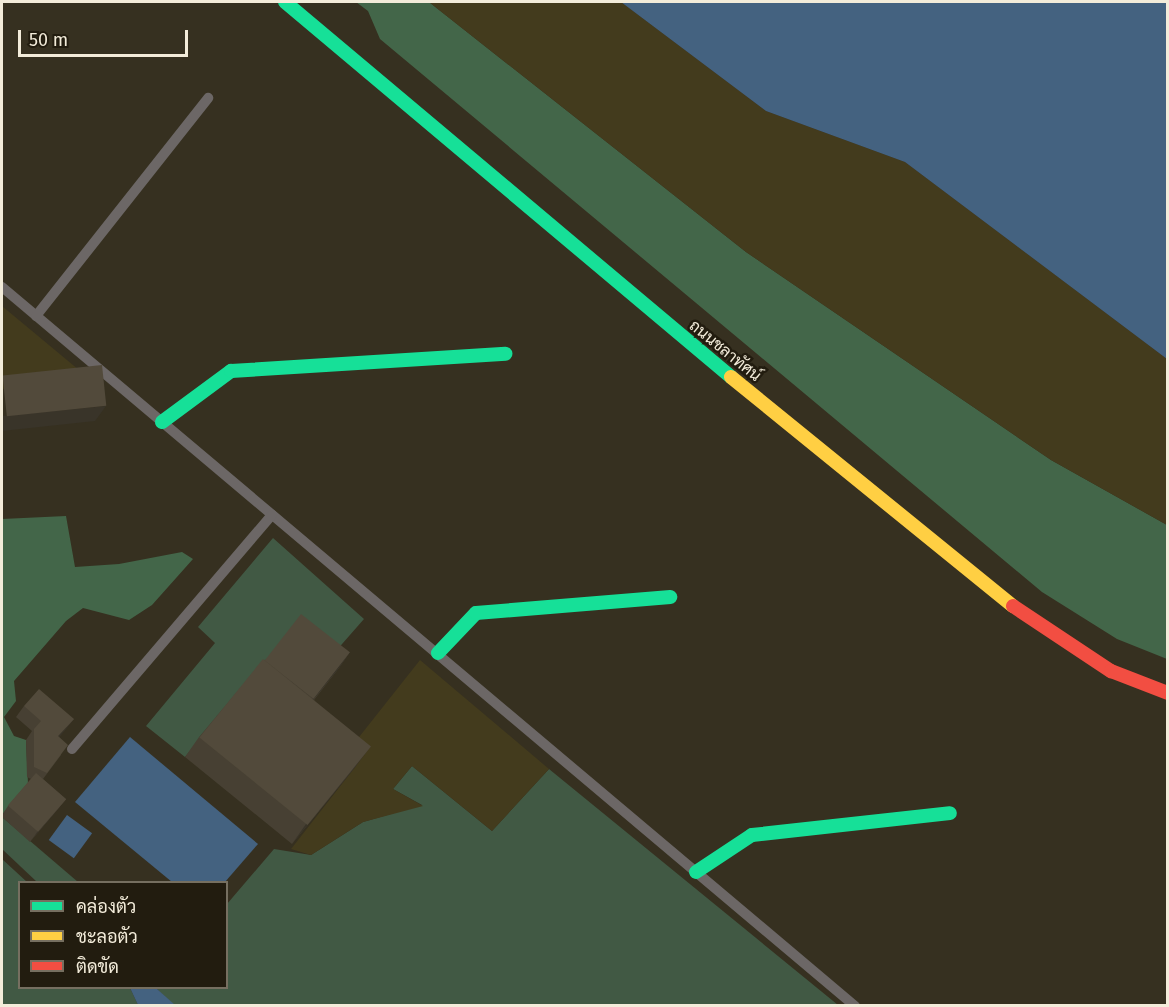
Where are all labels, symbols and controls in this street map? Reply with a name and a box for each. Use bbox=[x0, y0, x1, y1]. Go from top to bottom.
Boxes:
scale bar bbox=[21, 18, 190, 56]
text: 50 m bbox=[29, 29, 68, 51]
street label: ถนนชลาทัศน์ bbox=[685, 316, 765, 386]
legend bbox=[18, 881, 228, 989]
text: คล่องตัว bbox=[76, 896, 136, 918]
text: ชะลอตัว bbox=[76, 926, 138, 948]
text: ติดขัด bbox=[76, 956, 119, 978]

